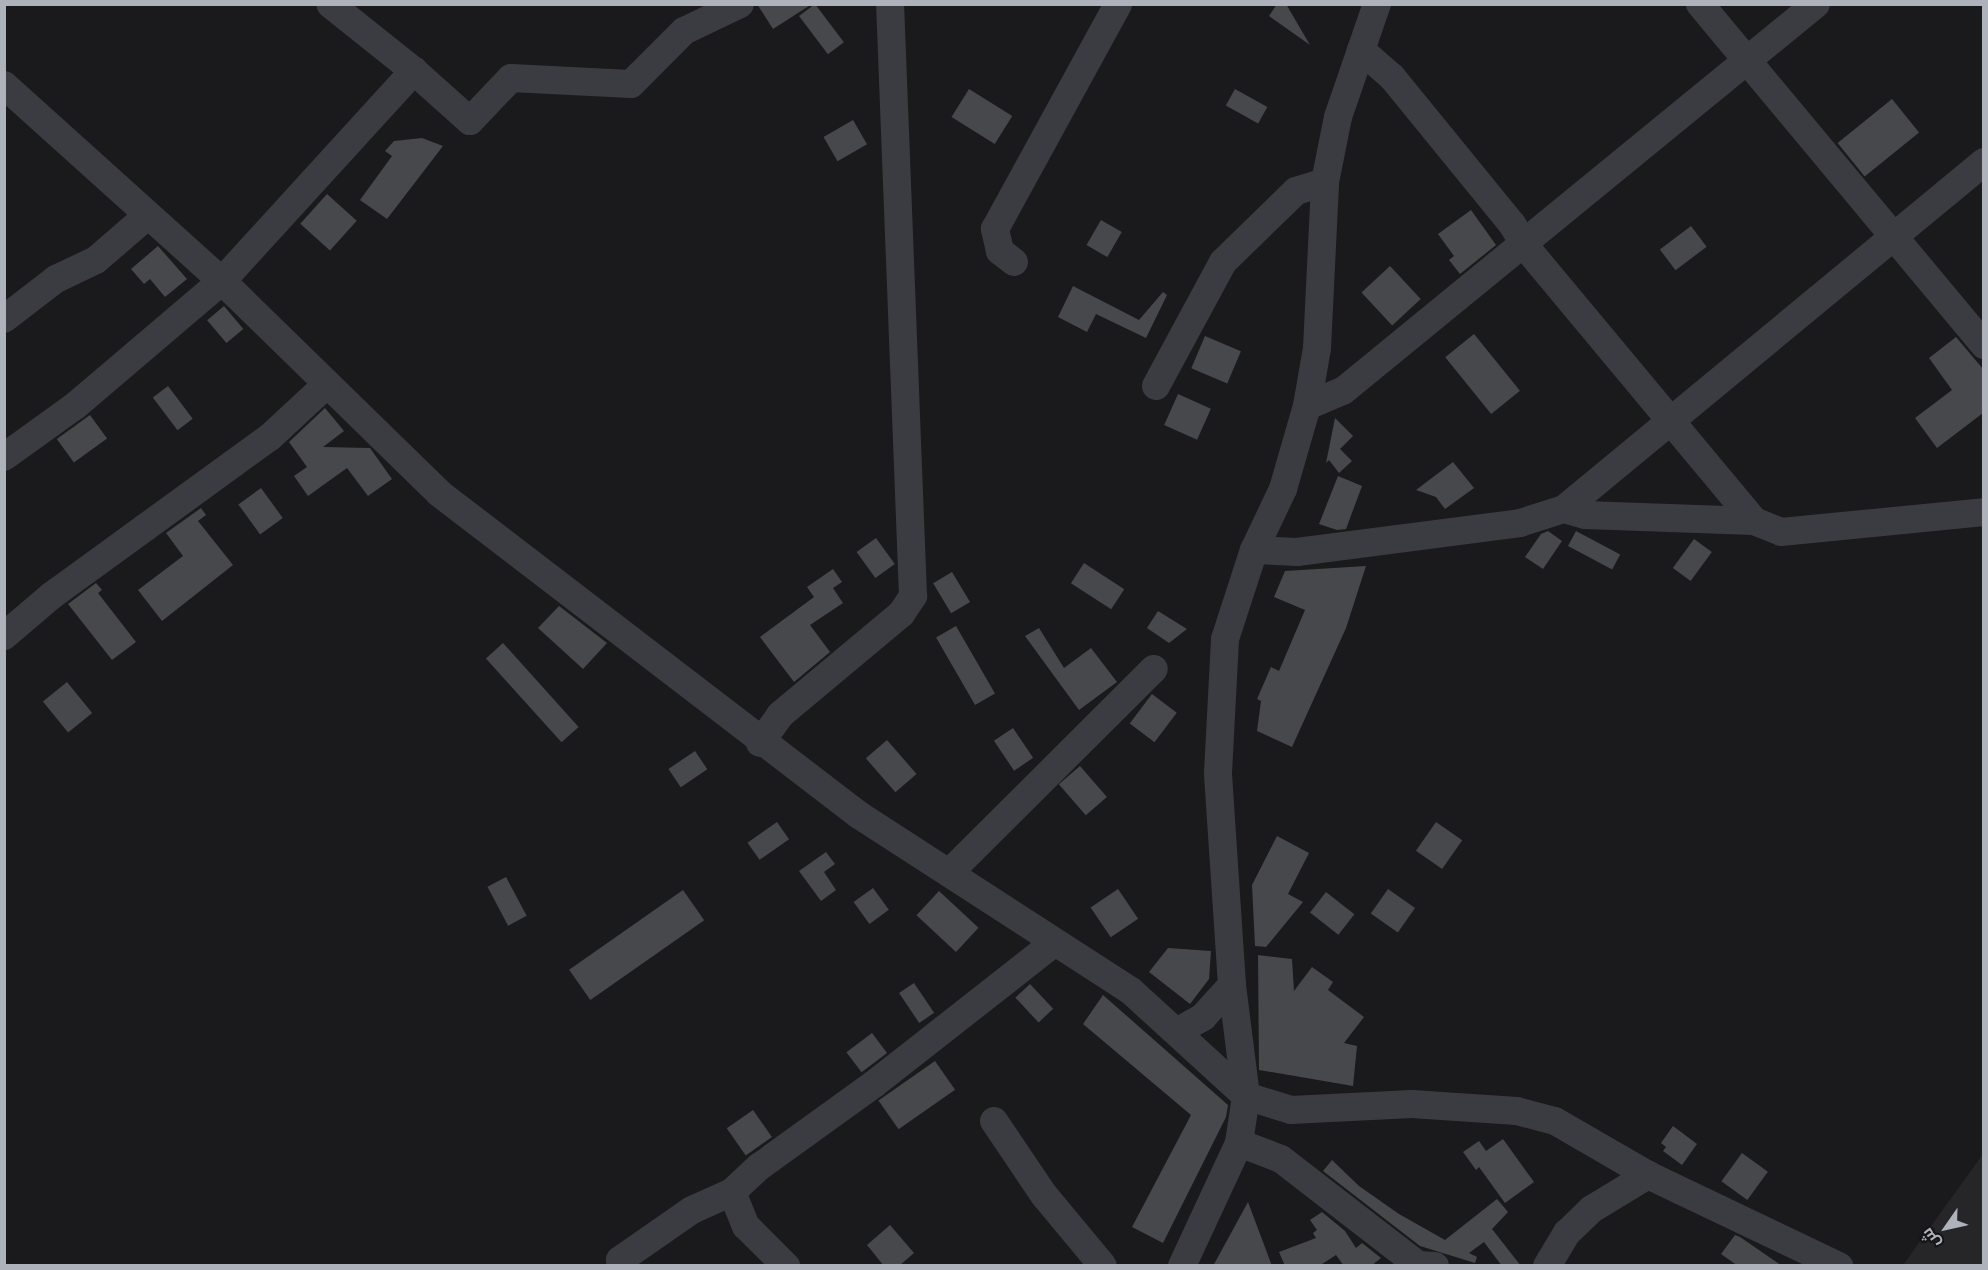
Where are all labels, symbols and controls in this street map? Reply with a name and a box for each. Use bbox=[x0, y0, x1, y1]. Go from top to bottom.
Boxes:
north arrow bbox=[1916, 1198, 1976, 1258]
text: ش bbox=[1916, 1223, 1946, 1253]

